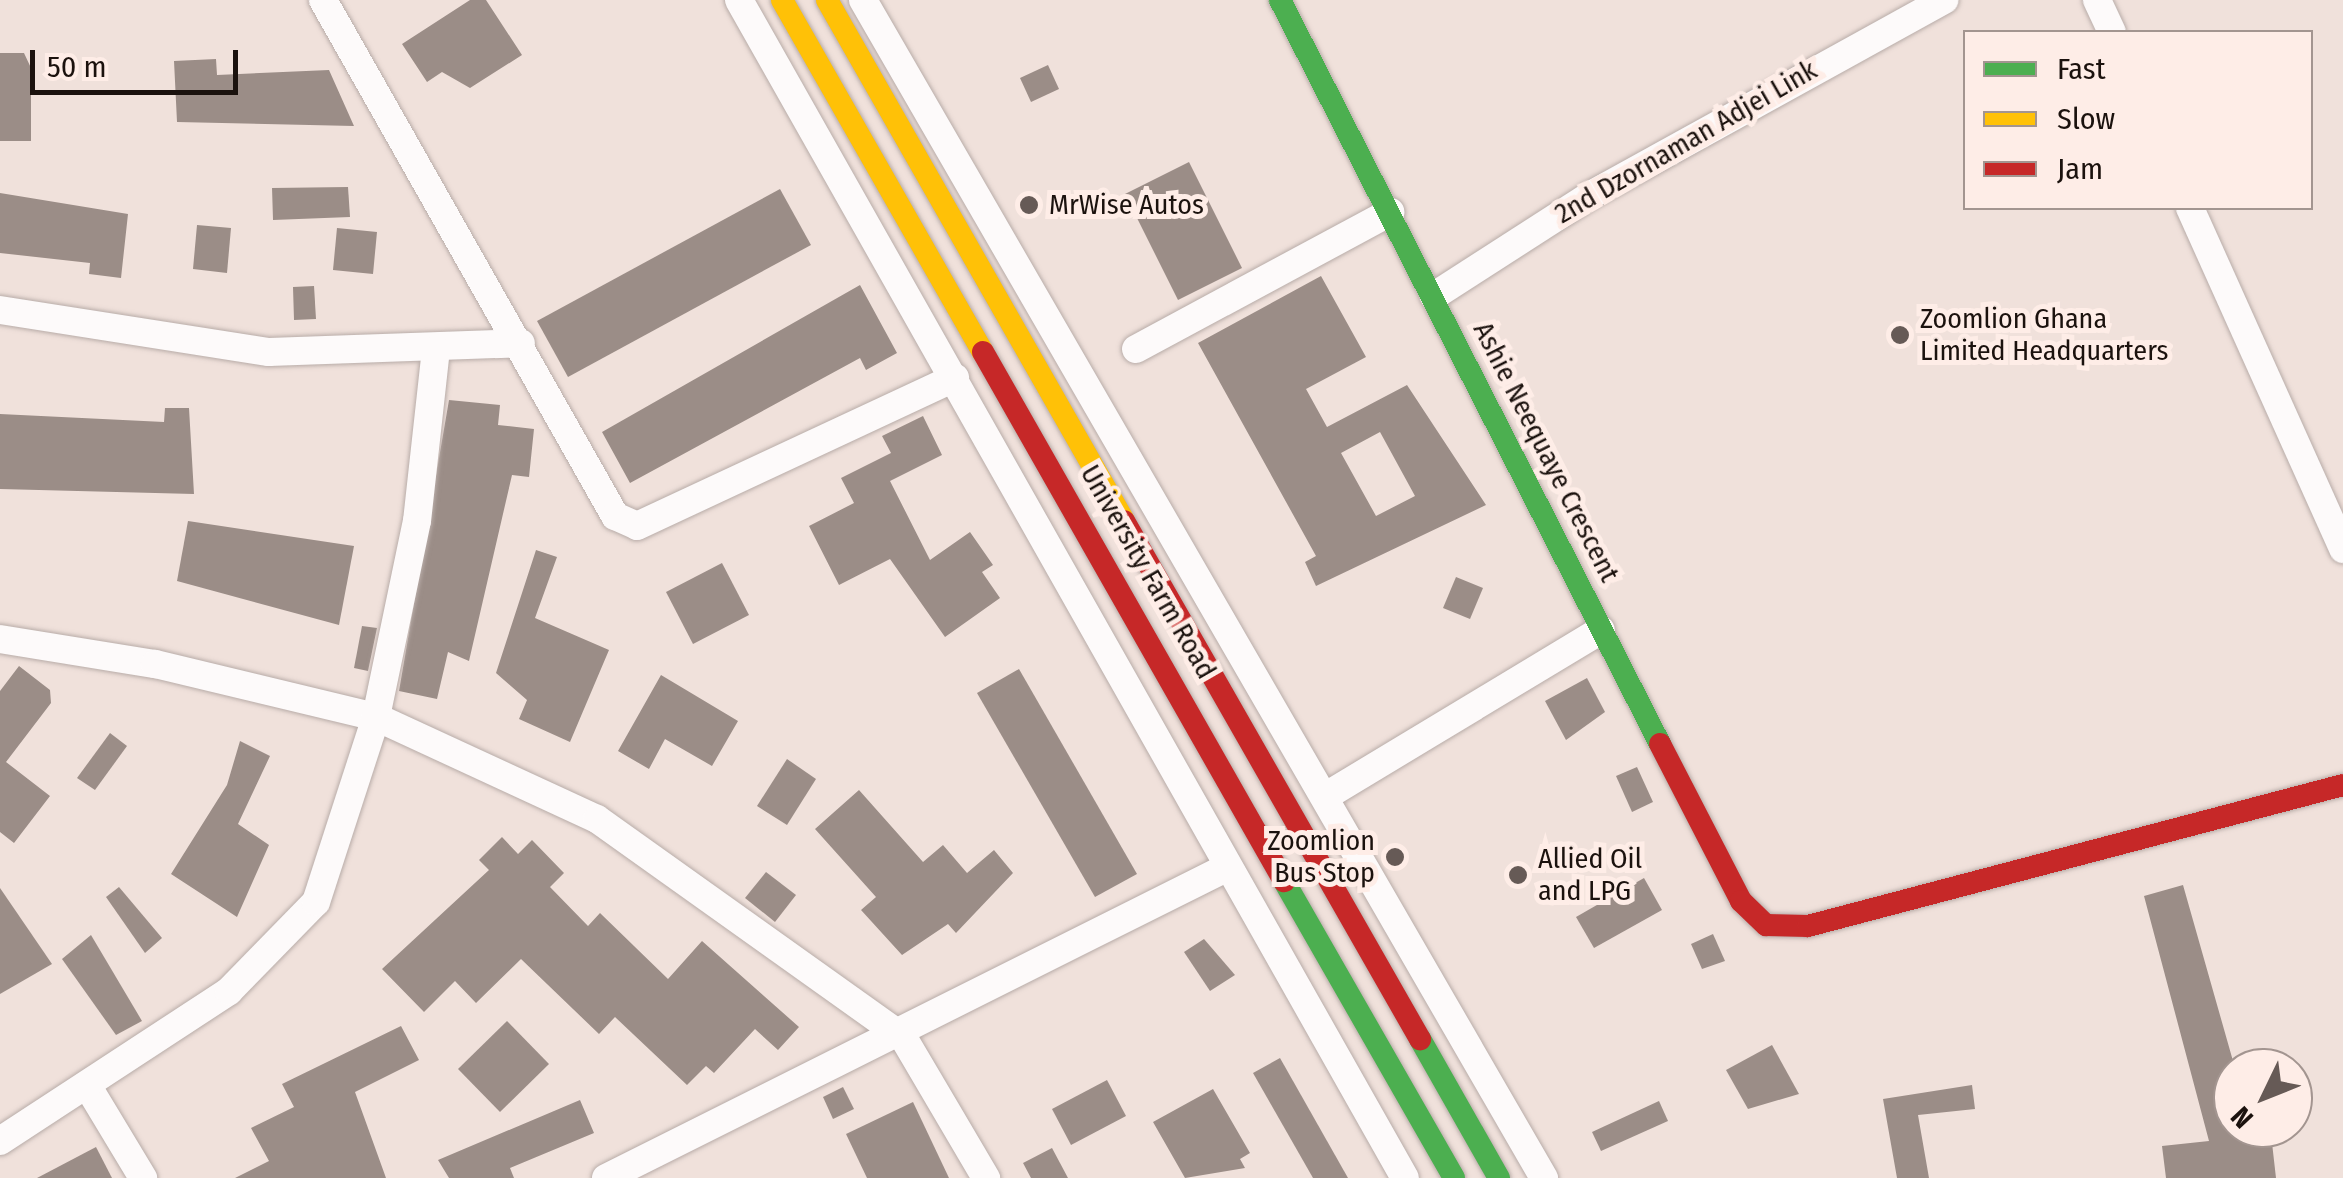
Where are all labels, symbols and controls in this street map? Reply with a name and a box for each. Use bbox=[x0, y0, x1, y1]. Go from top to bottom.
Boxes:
scale bar bbox=[35, 30, 242, 92]
legend bbox=[1963, 30, 2313, 210]
text: 50 m bbox=[47, 49, 107, 85]
text: Fast bbox=[2057, 51, 2105, 87]
street label: 2nd Dzornaman Adjei Link bbox=[1549, 53, 1823, 231]
text: Slow bbox=[2057, 101, 2115, 137]
text: Jam bbox=[2057, 151, 2103, 187]
place label: MrWise Autos bbox=[1049, 188, 1204, 222]
marker: MrWise Autos bbox=[1018, 194, 1040, 216]
place label: Zoomlion Ghana Limited Headquarters bbox=[1920, 302, 2169, 368]
street label: Ashie Neequaye Crescent bbox=[1466, 316, 1626, 588]
marker: Zoomlion Ghana Limited Headquarters bbox=[1889, 324, 1911, 346]
street label: University Farm Road bbox=[1073, 459, 1223, 685]
place label: Zoomlion Bus Stop bbox=[1267, 824, 1375, 890]
place label: Allied Oil and LPG bbox=[1538, 842, 1642, 908]
marker: Zoomlion Bus Stop bbox=[1384, 846, 1406, 868]
marker: Allied Oil and LPG bbox=[1507, 864, 1529, 886]
north arrow bbox=[2213, 1048, 2313, 1148]
text: N bbox=[2224, 1100, 2260, 1135]

